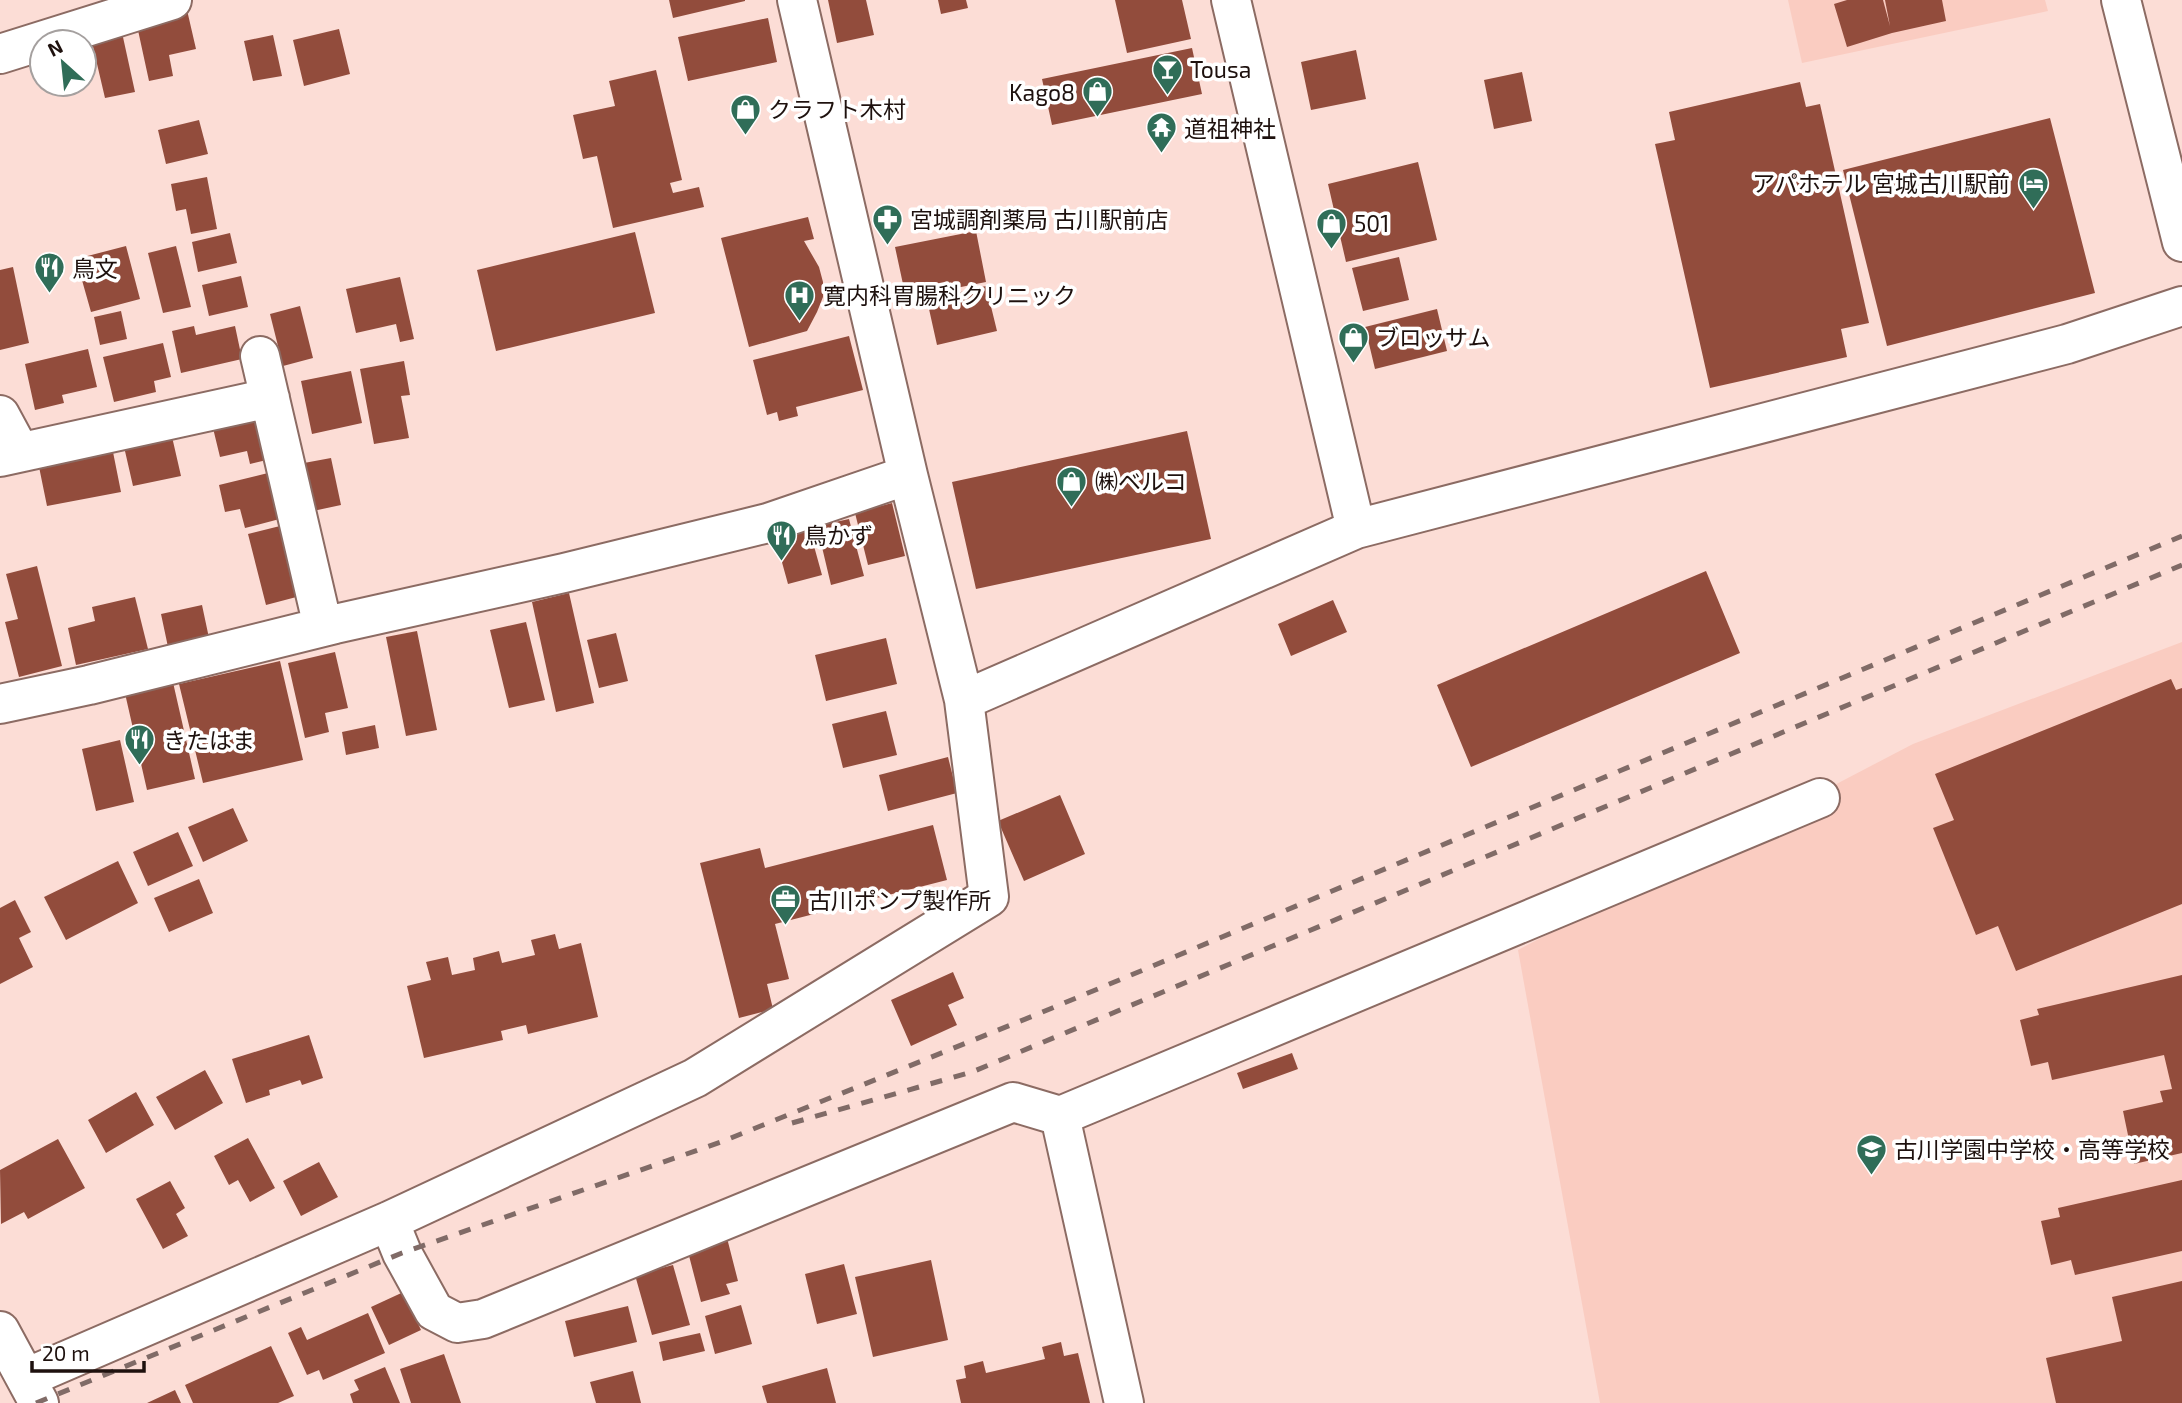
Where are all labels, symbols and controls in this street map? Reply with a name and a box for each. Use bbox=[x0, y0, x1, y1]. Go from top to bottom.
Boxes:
north arrow bbox=[28, 28, 98, 98]
text: N bbox=[44, 34, 66, 61]
bar icon: Tousa bbox=[1150, 52, 1184, 96]
place label: Tousa bbox=[1190, 55, 1251, 83]
shop icon: Kago8 bbox=[1081, 75, 1115, 119]
place label: Kago8 bbox=[1009, 78, 1075, 106]
shop icon: クラフト木村 bbox=[728, 92, 762, 136]
place label: クラフト木村 bbox=[768, 95, 906, 123]
temple icon: 道祖神社 bbox=[1144, 111, 1178, 155]
place label: 道祖神社 bbox=[1184, 114, 1276, 142]
hotel icon: アパホテル 宮城古川駅前 bbox=[2016, 166, 2050, 210]
place label: アパホテル 宮城古川駅前 bbox=[1752, 169, 2010, 197]
pharmacy icon: 宮城調剤薬局 古川駅前店 bbox=[870, 202, 904, 246]
place label: 宮城調剤薬局 古川駅前店 bbox=[910, 205, 1168, 233]
shop icon: 501 bbox=[1314, 206, 1348, 250]
place label: 501 bbox=[1354, 209, 1389, 237]
restaurant icon: 鳥文 bbox=[32, 251, 66, 295]
place label: 鳥文 bbox=[72, 254, 118, 282]
hospital icon: 寛内科胃腸科クリニック bbox=[783, 278, 817, 322]
place label: 寛内科胃腸科クリニック bbox=[823, 281, 1076, 309]
shop icon: ブロッサム bbox=[1336, 320, 1370, 364]
place label: ブロッサム bbox=[1376, 323, 1491, 351]
shop icon: ㈱ベルコ bbox=[1055, 464, 1089, 508]
place label: ㈱ベルコ bbox=[1095, 467, 1187, 495]
restaurant icon: 鳥かず bbox=[764, 518, 798, 562]
place label: 鳥かず bbox=[804, 521, 873, 549]
restaurant icon: きたはま bbox=[123, 723, 157, 767]
place label: きたはま bbox=[163, 726, 255, 754]
office icon: 古川ポンプ製作所 bbox=[768, 883, 802, 927]
place label: 古川ポンプ製作所 bbox=[808, 886, 991, 914]
school or university icon: 古川学園中学校・高等学校 bbox=[1854, 1132, 1888, 1176]
place label: 古川学園中学校・高等学校 bbox=[1894, 1135, 2170, 1163]
scale bar bbox=[32, 1330, 144, 1374]
text: 20 m bbox=[42, 1340, 90, 1365]

